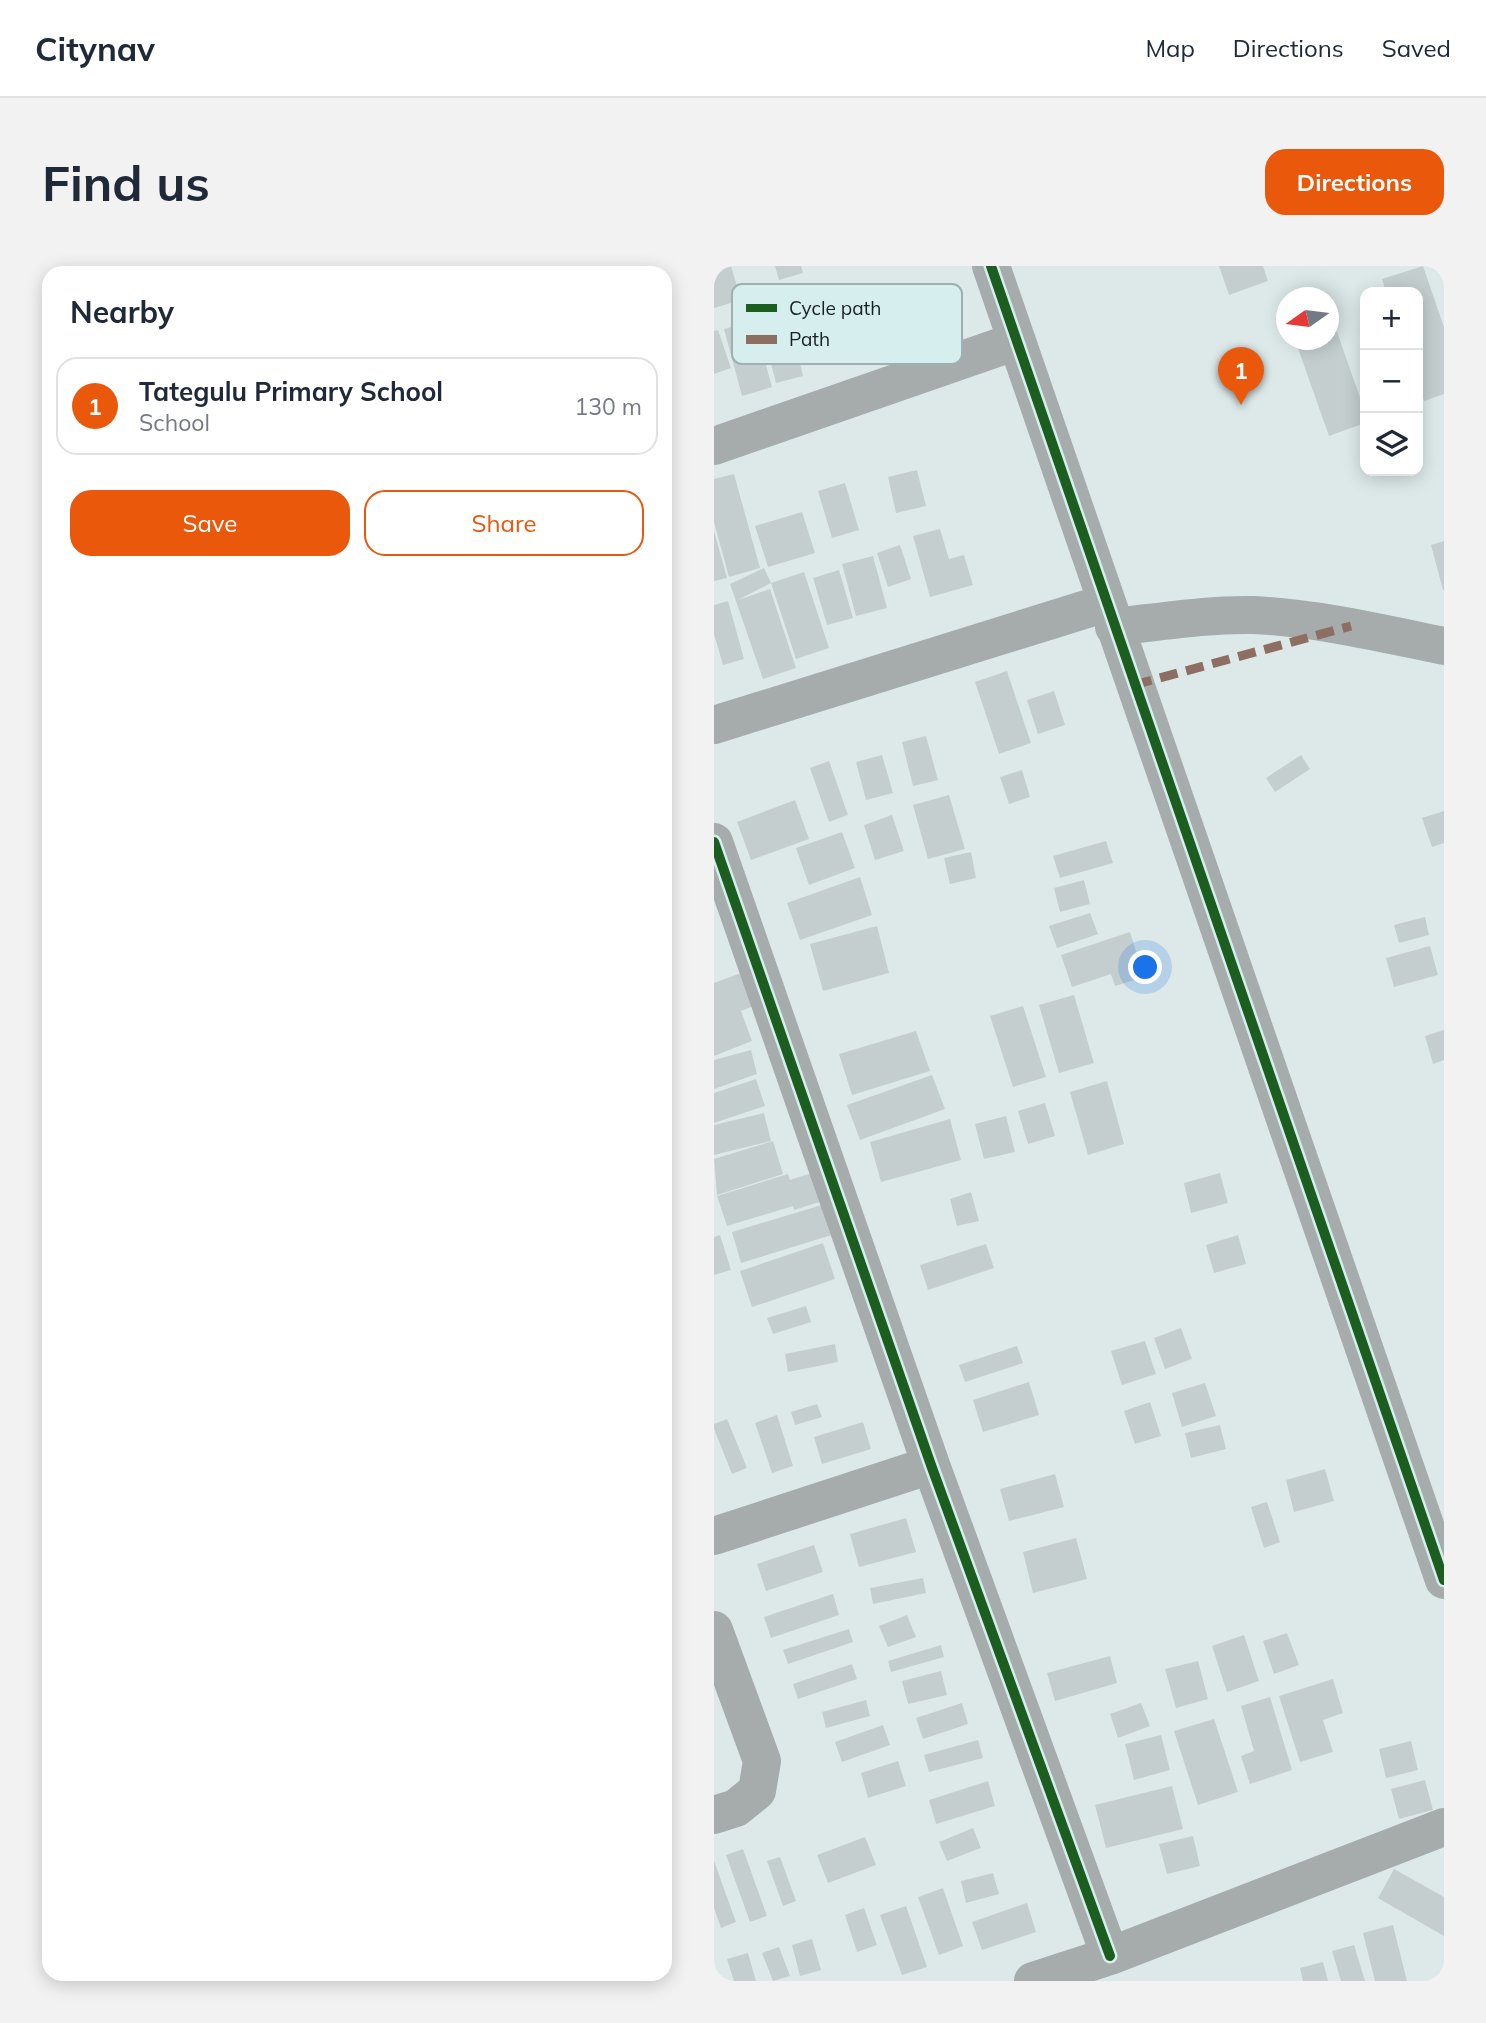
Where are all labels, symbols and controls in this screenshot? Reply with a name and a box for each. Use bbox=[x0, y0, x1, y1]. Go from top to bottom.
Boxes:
text: Citynav bbox=[35, 28, 155, 69]
text: Map bbox=[1145, 33, 1195, 63]
text: Directions bbox=[1233, 33, 1344, 63]
text: Saved bbox=[1382, 33, 1451, 63]
button: Directions bbox=[1265, 149, 1444, 215]
text: Find us bbox=[42, 152, 210, 213]
legend bbox=[732, 284, 962, 364]
north arrow bbox=[1276, 287, 1339, 350]
map controls bbox=[1360, 287, 1423, 476]
button: + bbox=[1360, 287, 1423, 350]
text: Nearby bbox=[70, 293, 174, 331]
text: Cycle path bbox=[789, 296, 881, 320]
text: Path bbox=[789, 327, 830, 351]
pin: 1 bbox=[1218, 347, 1264, 405]
button: − bbox=[1360, 350, 1423, 413]
text: Tategulu Primary School bbox=[139, 375, 443, 408]
text: 1 bbox=[88, 392, 102, 421]
text: 130 m bbox=[574, 392, 642, 421]
text: School bbox=[139, 408, 210, 437]
button: layers bbox=[1360, 413, 1423, 476]
button: Save bbox=[70, 490, 350, 556]
button: Share bbox=[364, 490, 644, 556]
your location bbox=[1128, 950, 1162, 984]

